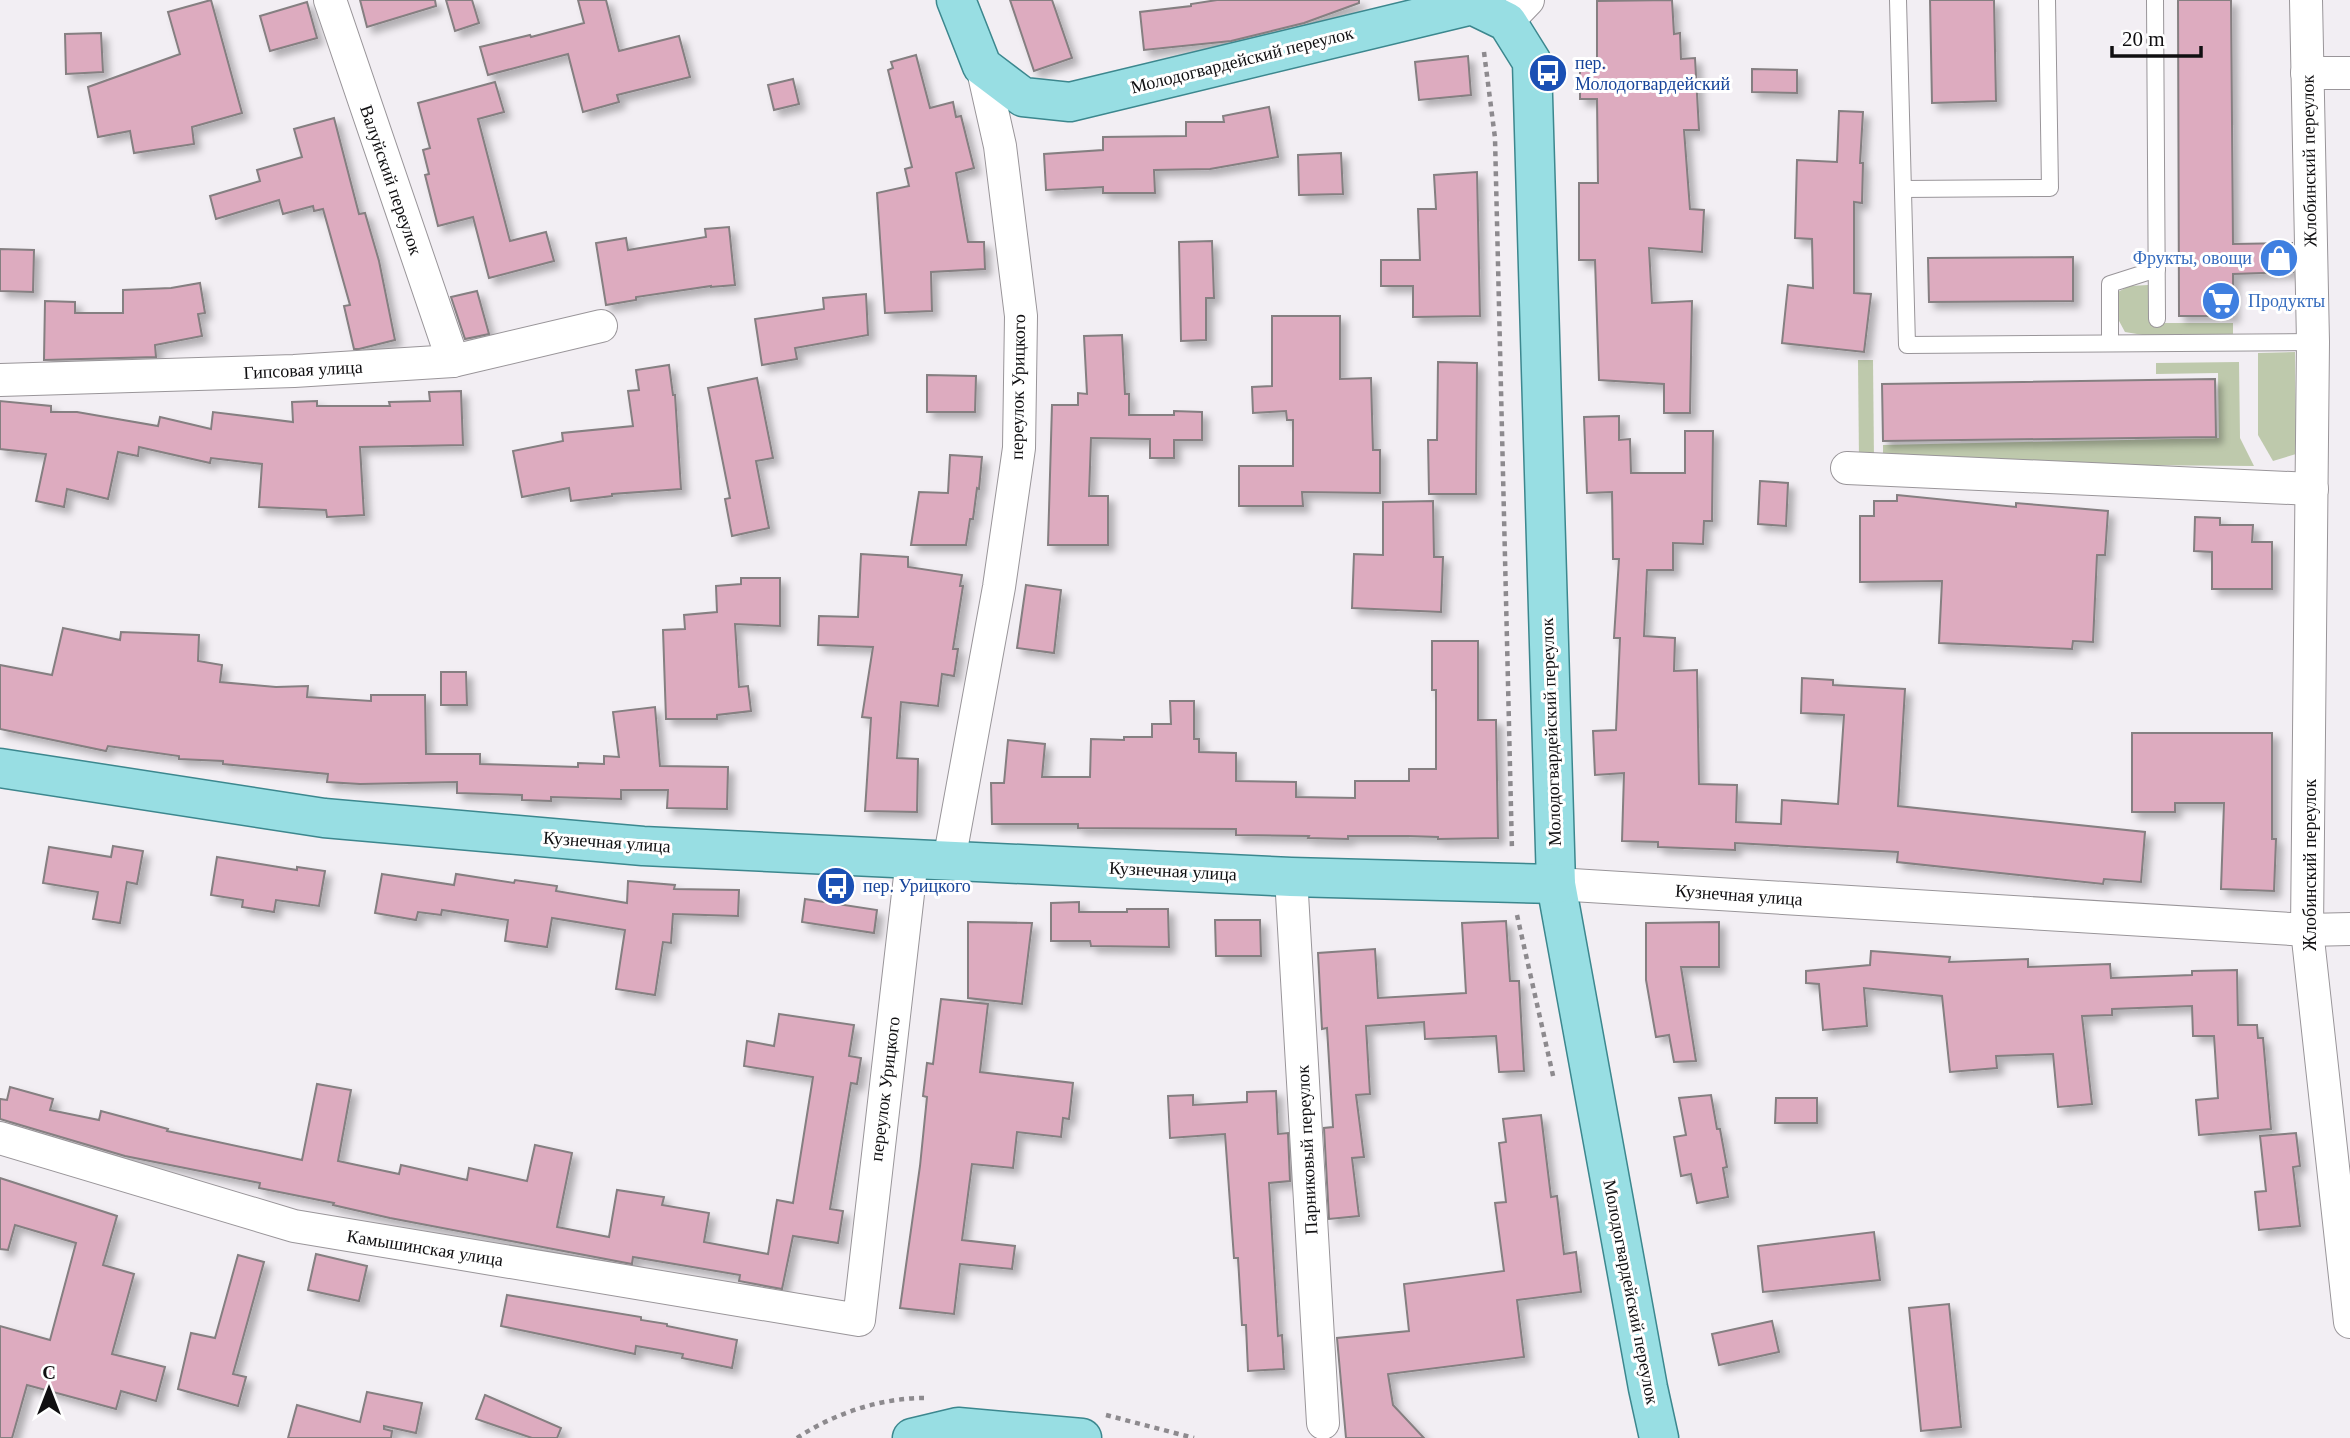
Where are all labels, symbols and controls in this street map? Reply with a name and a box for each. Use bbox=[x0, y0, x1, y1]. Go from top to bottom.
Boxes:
scale bar bbox=[2112, 14, 2201, 58]
street label: Молодогвардейский переулок bbox=[1129, 23, 1356, 97]
text: 20 m bbox=[2122, 27, 2165, 51]
bus stop icon: пер. Молодогвардейский bbox=[1527, 52, 1569, 94]
place label: пер. Молодогвардейский bbox=[1575, 53, 1730, 94]
street label: Жлобинский переулок bbox=[2297, 75, 2321, 247]
street label: Валуйский переулок bbox=[356, 102, 426, 258]
shop icon: Фрукты, овощи bbox=[2258, 237, 2300, 279]
place label: Фрукты, овощи bbox=[2133, 248, 2252, 268]
supermarket icon: Продукты bbox=[2200, 280, 2242, 322]
place label: Продукты bbox=[2248, 291, 2325, 311]
street label: переулок Урицкого bbox=[1007, 314, 1029, 460]
street label: Гипсовая улица bbox=[243, 357, 363, 383]
street label: Молодогвардейский переулок bbox=[1537, 617, 1565, 847]
street label: Жлобинский переулок bbox=[2300, 779, 2320, 951]
street label: Кузнечная улица bbox=[543, 828, 671, 856]
street label: Кузнечная улица bbox=[1109, 858, 1237, 884]
bus stop icon: пер. Урицкого bbox=[815, 865, 857, 907]
place label: пер. Урицкого bbox=[863, 876, 971, 896]
street label: Кузнечная улица bbox=[1675, 881, 1803, 909]
street label: переулок Урицкого bbox=[866, 1015, 904, 1163]
street label: Парниковый переулок bbox=[1293, 1064, 1321, 1235]
street label: Молодогвардейский переулок bbox=[1599, 1178, 1663, 1406]
street label: Камышинская улица bbox=[345, 1226, 505, 1270]
north arrow bbox=[14, 1354, 84, 1424]
text: С bbox=[42, 1362, 56, 1383]

